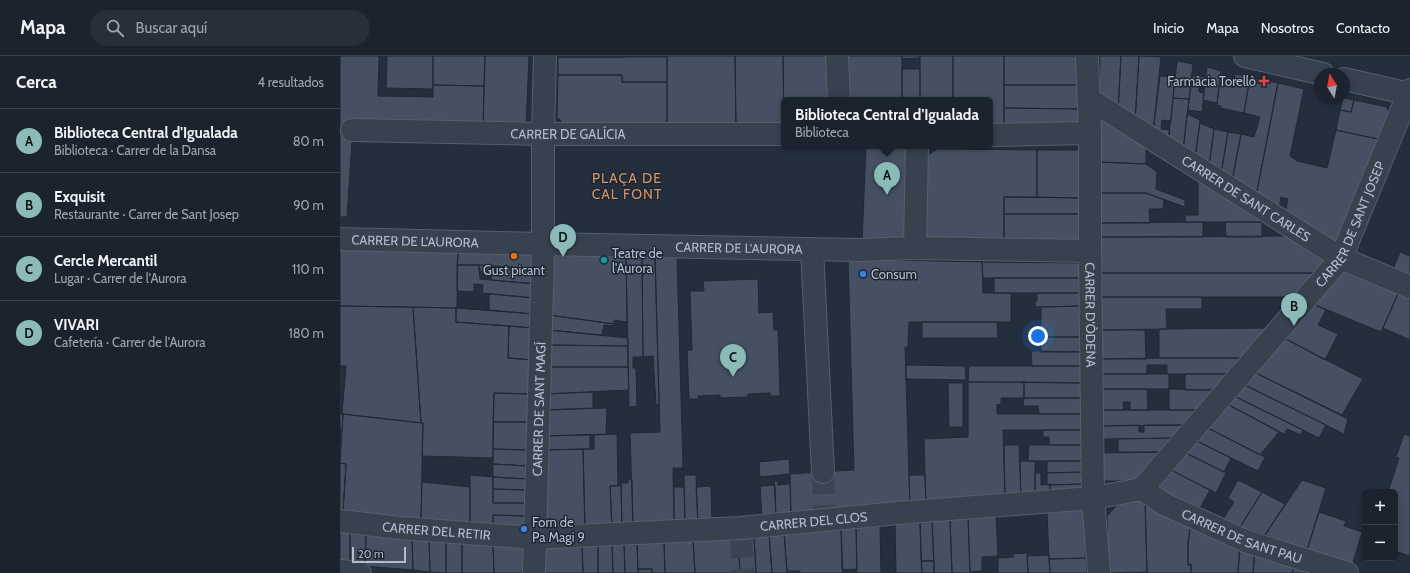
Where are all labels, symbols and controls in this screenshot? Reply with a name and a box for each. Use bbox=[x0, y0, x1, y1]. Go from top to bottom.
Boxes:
search box bbox=[90, 10, 370, 46]
text: Mapa bbox=[20, 16, 66, 39]
icon: search bbox=[104, 17, 126, 39]
text: Buscar aquí bbox=[136, 19, 207, 37]
text: Inicio bbox=[1153, 19, 1184, 37]
text: Mapa bbox=[1206, 19, 1239, 37]
text: Nosotros bbox=[1261, 19, 1314, 37]
text: Contacto bbox=[1336, 19, 1390, 37]
north arrow bbox=[1314, 68, 1350, 104]
text: Cerca bbox=[16, 72, 57, 92]
place label: Farmàcia Torellò bbox=[1167, 73, 1256, 89]
text: 4 resultados bbox=[257, 74, 324, 90]
marker: Farmàcia Torellò bbox=[1259, 76, 1269, 86]
popup bbox=[781, 97, 993, 149]
text: Biblioteca Central d'Igualada bbox=[795, 106, 979, 124]
text: Biblioteca Central d'Igualada bbox=[54, 124, 238, 142]
text: Biblioteca bbox=[795, 124, 849, 140]
street label: CARRER DE GALÍCIA bbox=[510, 125, 626, 142]
text: A bbox=[25, 133, 33, 149]
text: 80 m bbox=[293, 133, 324, 149]
text: Biblioteca · Carrer de la Dansa bbox=[54, 142, 216, 158]
street label: CARRER DE SANT CARLES bbox=[1179, 152, 1314, 245]
street label: CARRER DE SANT JOSEP bbox=[1312, 158, 1388, 290]
pin: A bbox=[874, 162, 900, 195]
district label: PLAÇA DE CAL FONT bbox=[592, 169, 662, 203]
text: Exquisit bbox=[54, 188, 105, 206]
text: B bbox=[25, 197, 33, 213]
text: 90 m bbox=[293, 197, 324, 213]
text: Restaurante · Carrer de Sant Josep bbox=[54, 206, 239, 222]
pin: D bbox=[550, 224, 576, 257]
street label: CARRER DE L'AURORA bbox=[351, 231, 479, 250]
street label: CARRER DE L'AURORA bbox=[675, 239, 803, 257]
place label: Teatre de l'Aurora bbox=[612, 245, 663, 276]
marker: Gust picant bbox=[509, 251, 519, 261]
text: Cercle Mercantil bbox=[54, 252, 157, 270]
marker: Teatre de l'Aurora bbox=[599, 255, 609, 265]
text: C bbox=[25, 261, 33, 277]
text: 110 m bbox=[292, 261, 324, 277]
place label: Gust picant bbox=[483, 262, 546, 278]
street label: CARRER D'ÒDENA bbox=[1082, 262, 1099, 368]
place label: Consum bbox=[871, 266, 917, 282]
marker: Consum bbox=[858, 269, 868, 279]
text: Lugar · Carrer de l'Aurora bbox=[54, 270, 186, 286]
pin: B bbox=[1281, 293, 1307, 326]
text: VIVARI bbox=[54, 316, 99, 334]
text: D bbox=[24, 325, 34, 341]
text: 180 m bbox=[288, 325, 324, 341]
your location bbox=[1028, 326, 1048, 346]
text: Cafetería · Carrer de l'Aurora bbox=[54, 334, 205, 350]
street label: CARRER DE SANT MAGÍ bbox=[529, 342, 548, 476]
pin: C bbox=[720, 344, 746, 377]
map controls bbox=[1362, 489, 1398, 561]
button: + bbox=[1362, 489, 1398, 525]
street label: CARRER DE SANT PAU bbox=[1179, 505, 1304, 566]
street label: CARRER DEL CLOS bbox=[759, 508, 868, 534]
place label: Forn de Pa Magi 9 bbox=[532, 514, 585, 545]
street label: CARRER DEL RETIR bbox=[381, 518, 492, 543]
marker: Forn de Pa Magi 9 bbox=[519, 524, 529, 534]
button: − bbox=[1362, 525, 1398, 561]
scale bar bbox=[352, 545, 406, 564]
text: 20 m bbox=[358, 547, 384, 561]

